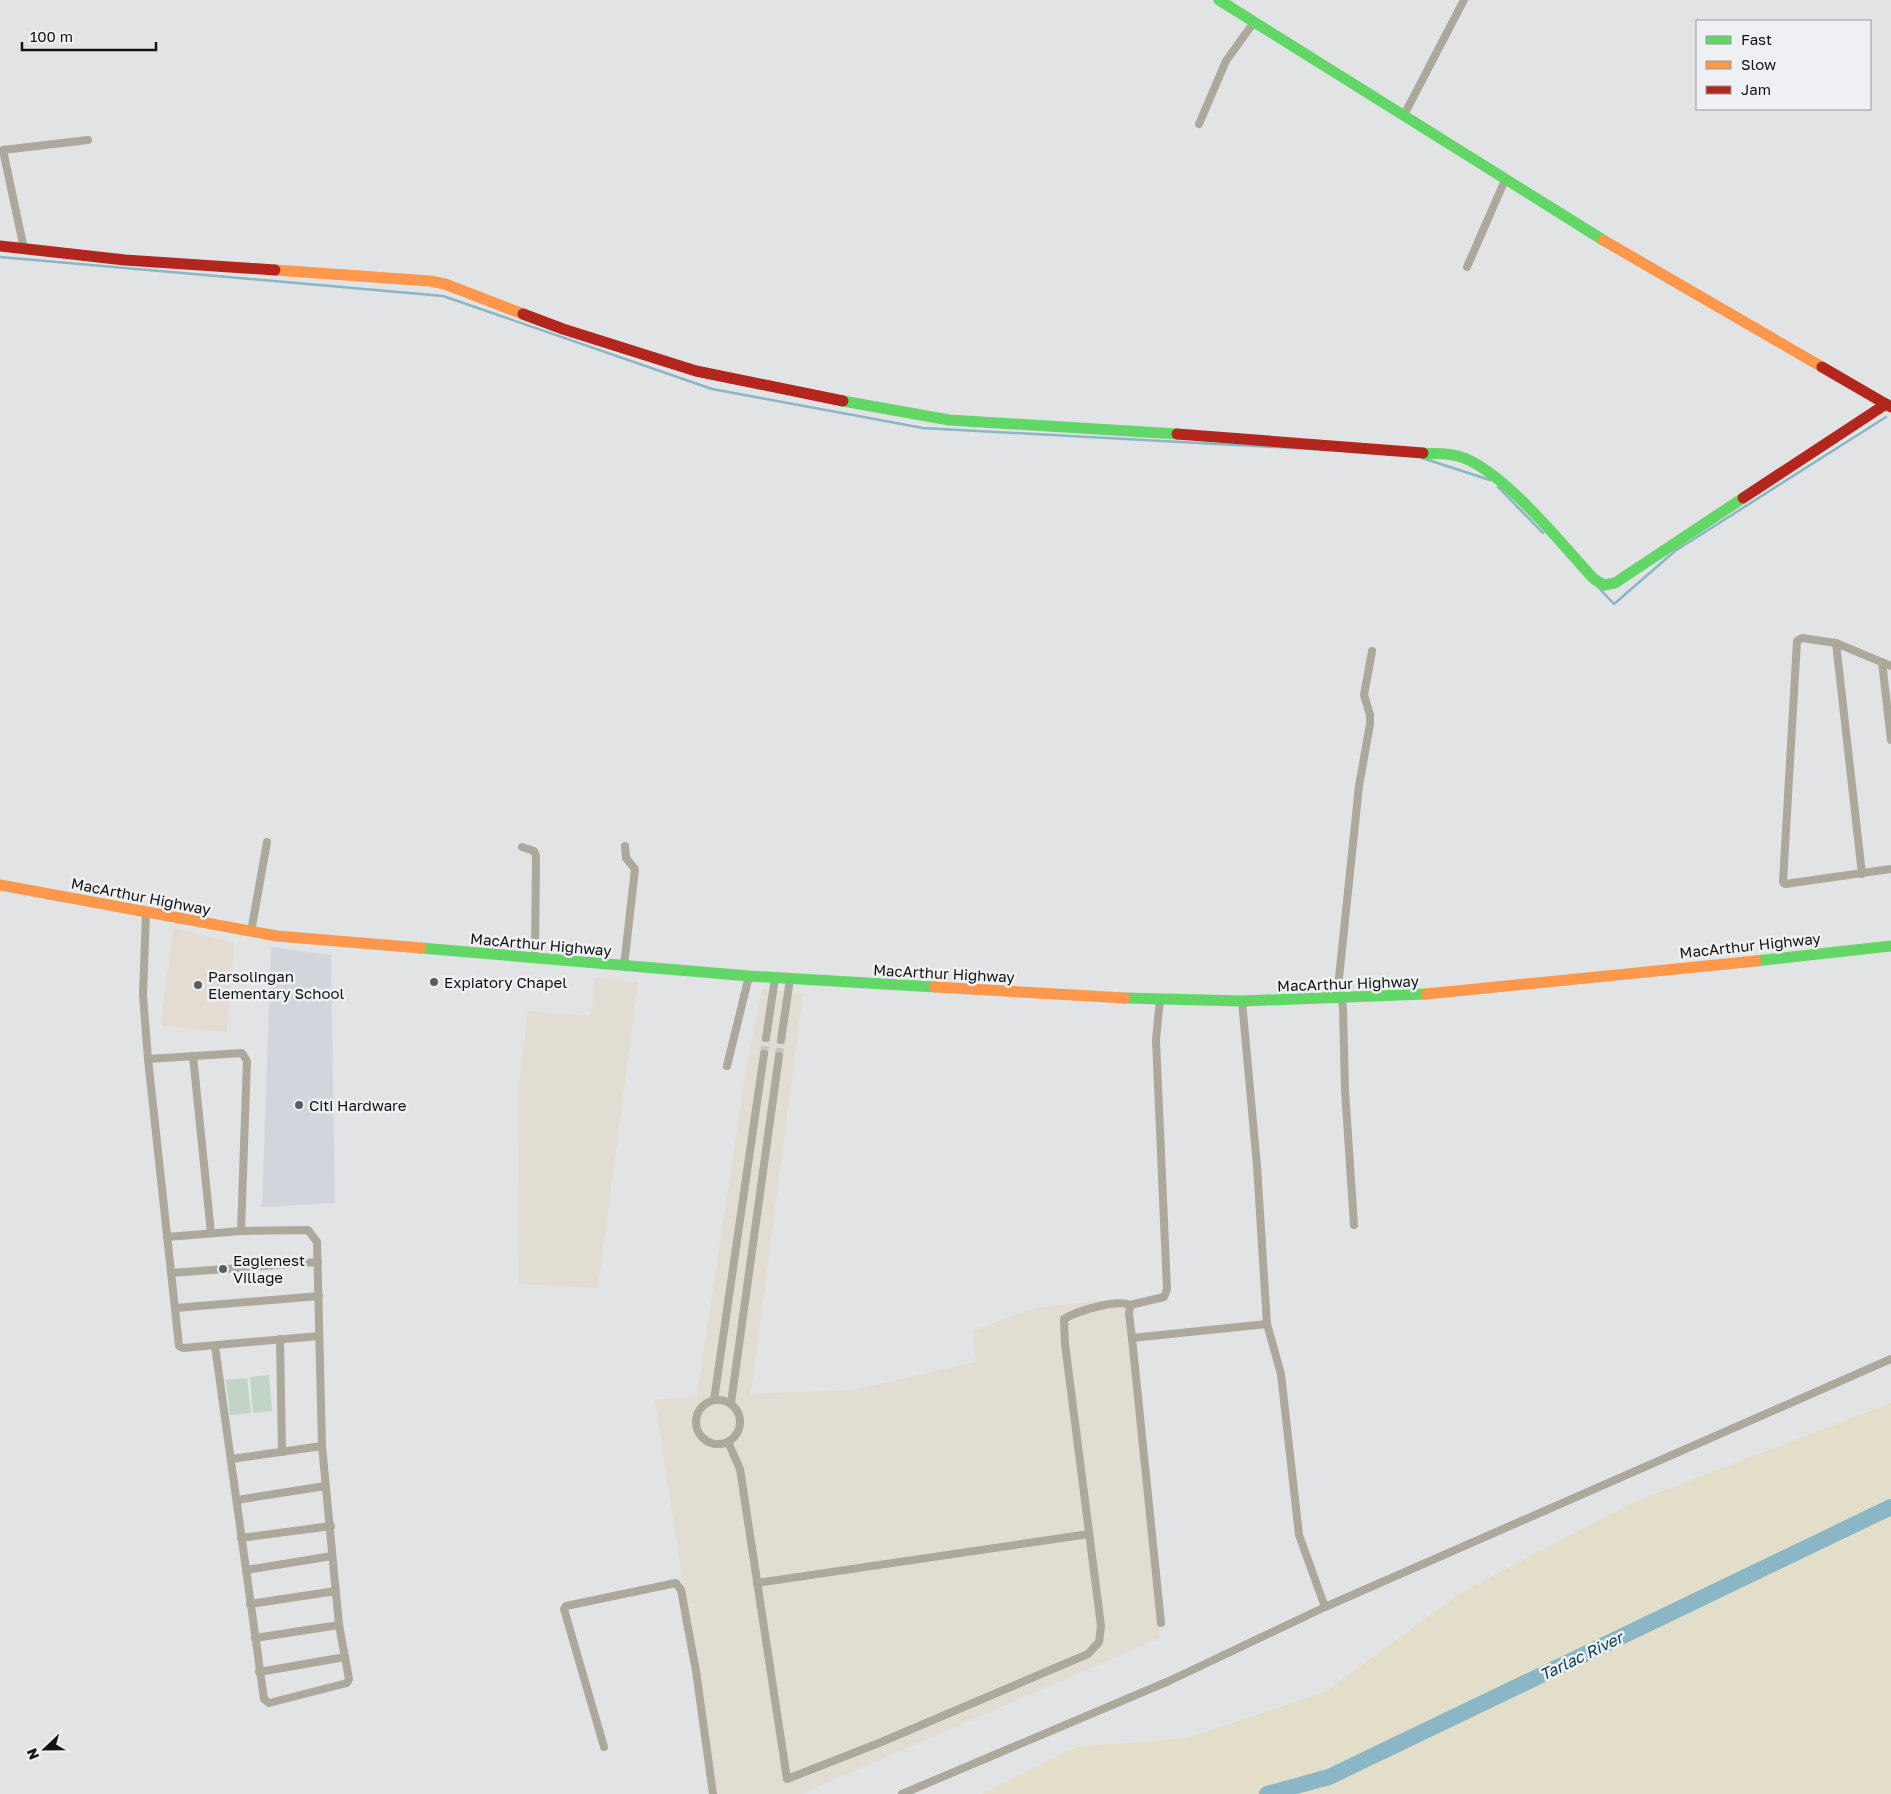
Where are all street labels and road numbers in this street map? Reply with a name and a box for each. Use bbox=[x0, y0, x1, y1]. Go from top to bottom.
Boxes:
street label: MacArthur Highway bbox=[70, 874, 213, 918]
street label: MacArthur Highway bbox=[470, 929, 613, 959]
street label: MacArthur Highway bbox=[1679, 929, 1822, 961]
street label: MacArthur Highway bbox=[873, 960, 1016, 986]
street label: MacArthur Highway bbox=[1277, 972, 1420, 994]

